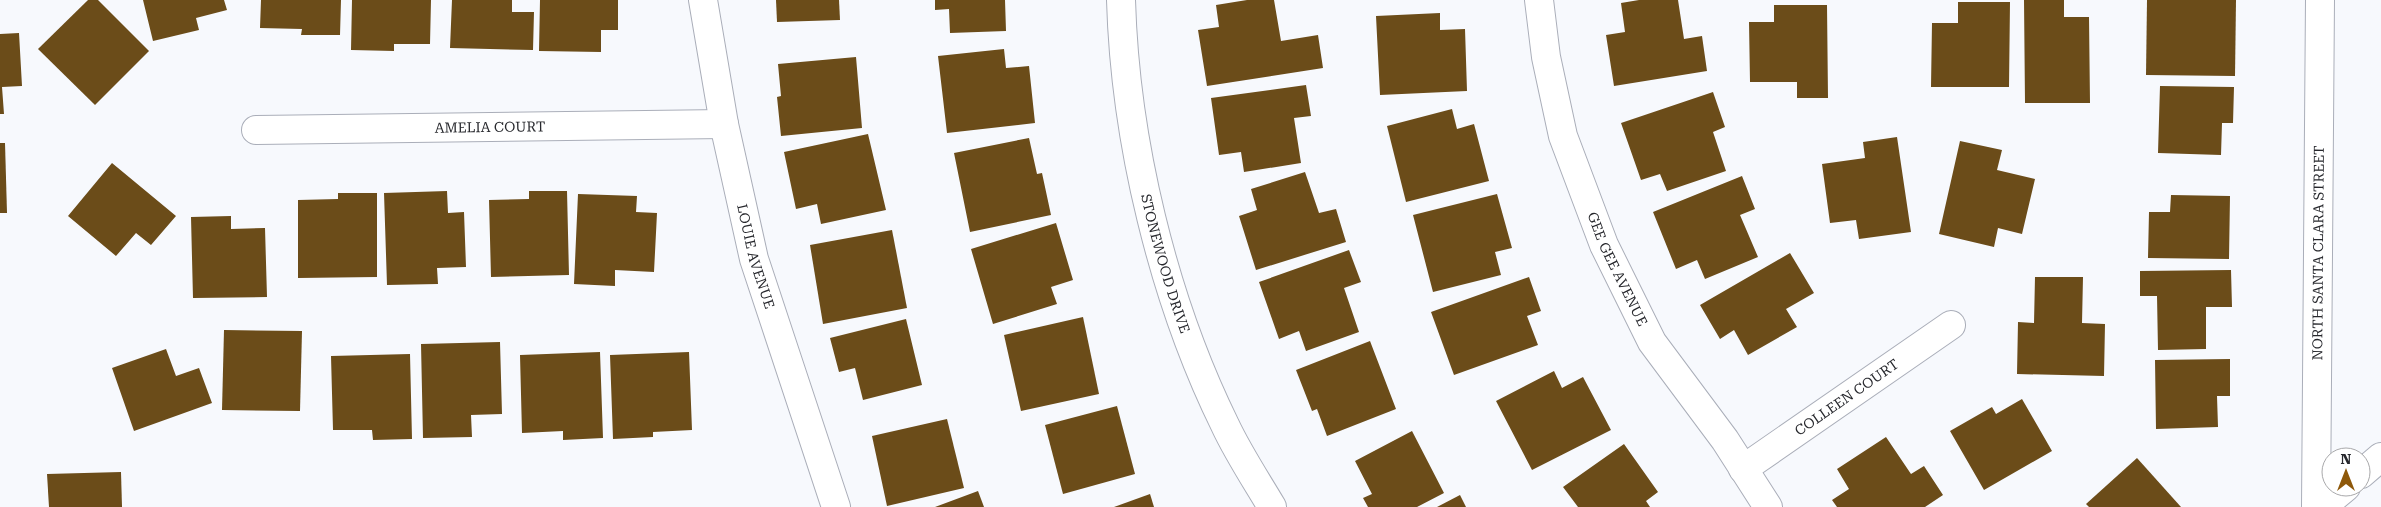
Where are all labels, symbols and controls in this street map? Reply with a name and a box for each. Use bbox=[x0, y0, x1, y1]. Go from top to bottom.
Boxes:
street label: AMELIA COURT bbox=[435, 118, 545, 136]
street label: NORTH SANTA CLARA STREET bbox=[2309, 146, 2327, 360]
street label: STONEWOOD DRIVE bbox=[1138, 192, 1193, 335]
street label: LOUIE AVENUE bbox=[734, 203, 778, 311]
street label: GEE GEE AVENUE bbox=[1584, 210, 1651, 329]
street label: COLLEEN COURT bbox=[1792, 356, 1901, 439]
north arrow bbox=[2321, 447, 2371, 497]
text: N bbox=[2341, 451, 2352, 467]

